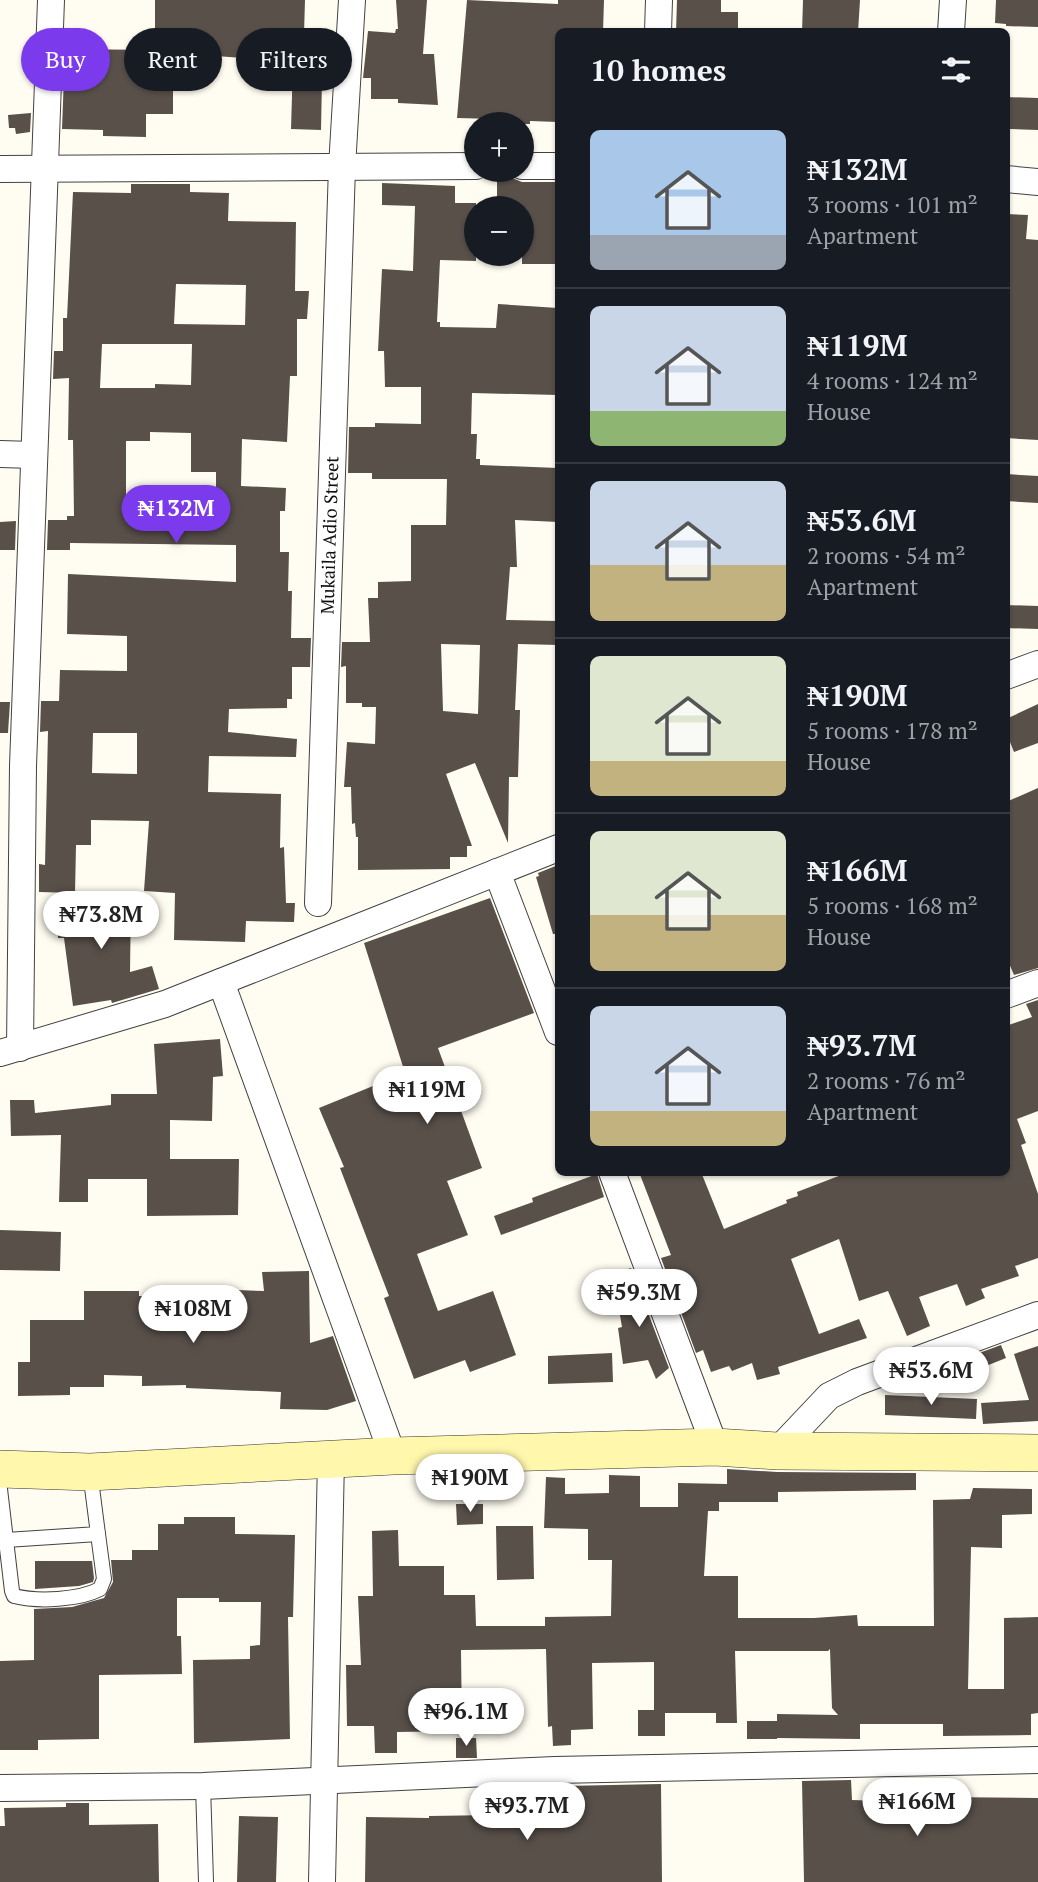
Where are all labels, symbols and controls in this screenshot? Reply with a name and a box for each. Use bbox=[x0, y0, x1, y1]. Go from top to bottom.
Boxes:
chip: Buy bbox=[21, 28, 110, 91]
chip: Rent bbox=[124, 28, 222, 91]
chip: Filters bbox=[236, 28, 352, 91]
text: 10 homes bbox=[590, 50, 726, 90]
icon: filters bbox=[937, 51, 975, 89]
map controls bbox=[464, 112, 534, 266]
button: + bbox=[464, 112, 534, 182]
text: ₦132M bbox=[807, 149, 907, 189]
icon: home bbox=[646, 158, 730, 242]
text: 3 rooms · 101 m² bbox=[807, 189, 978, 220]
button: − bbox=[464, 196, 534, 266]
text: Apartment bbox=[807, 220, 918, 251]
text: ₦119M bbox=[807, 325, 907, 365]
icon: home bbox=[646, 334, 730, 418]
text: 4 rooms · 124 m² bbox=[807, 365, 978, 396]
text: House bbox=[807, 396, 871, 427]
street label: Mukaila Adio Street bbox=[314, 455, 344, 615]
pin: ₦132M bbox=[127, 486, 225, 545]
text: ₦132M bbox=[138, 492, 215, 523]
text: ₦53.6M bbox=[807, 500, 916, 540]
icon: home bbox=[646, 509, 730, 593]
text: 2 rooms · 54 m² bbox=[807, 540, 966, 571]
text: Apartment bbox=[807, 571, 918, 602]
text: ₦190M bbox=[807, 675, 907, 715]
icon: home bbox=[646, 684, 730, 768]
text: 5 rooms · 178 m² bbox=[807, 715, 978, 746]
text: House bbox=[807, 746, 871, 777]
text: ₦166M bbox=[807, 850, 907, 890]
icon: home bbox=[646, 859, 730, 943]
text: 5 rooms · 168 m² bbox=[807, 890, 978, 921]
pin: ₦73.8M bbox=[44, 892, 158, 951]
text: ₦73.8M bbox=[59, 898, 143, 929]
text: House bbox=[807, 921, 871, 952]
text: ₦93.7M bbox=[807, 1025, 916, 1065]
icon: home bbox=[646, 1034, 730, 1118]
text: 2 rooms · 76 m² bbox=[807, 1065, 966, 1096]
pin: ₦119M bbox=[378, 1066, 476, 1126]
text: ₦119M bbox=[389, 1073, 466, 1104]
text: Apartment bbox=[807, 1096, 918, 1127]
pin: ₦59.3M bbox=[582, 1270, 696, 1329]
text: ₦59.3M bbox=[597, 1276, 681, 1307]
pin: ₦108M bbox=[144, 1286, 242, 1345]
text: ₦108M bbox=[155, 1292, 232, 1323]
pin: ₦53.6M bbox=[874, 1348, 988, 1407]
text: ₦53.6M bbox=[889, 1354, 973, 1385]
pin: ₦190M bbox=[421, 1454, 519, 1514]
text: ₦190M bbox=[432, 1461, 509, 1492]
pin: ₦96.1M bbox=[409, 1688, 523, 1748]
text: ₦96.1M bbox=[424, 1695, 508, 1726]
pin: ₦166M bbox=[868, 1778, 966, 1838]
pin: ₦93.7M bbox=[470, 1783, 584, 1842]
text: ₦166M bbox=[879, 1785, 956, 1816]
text: ₦93.7M bbox=[485, 1789, 569, 1820]

